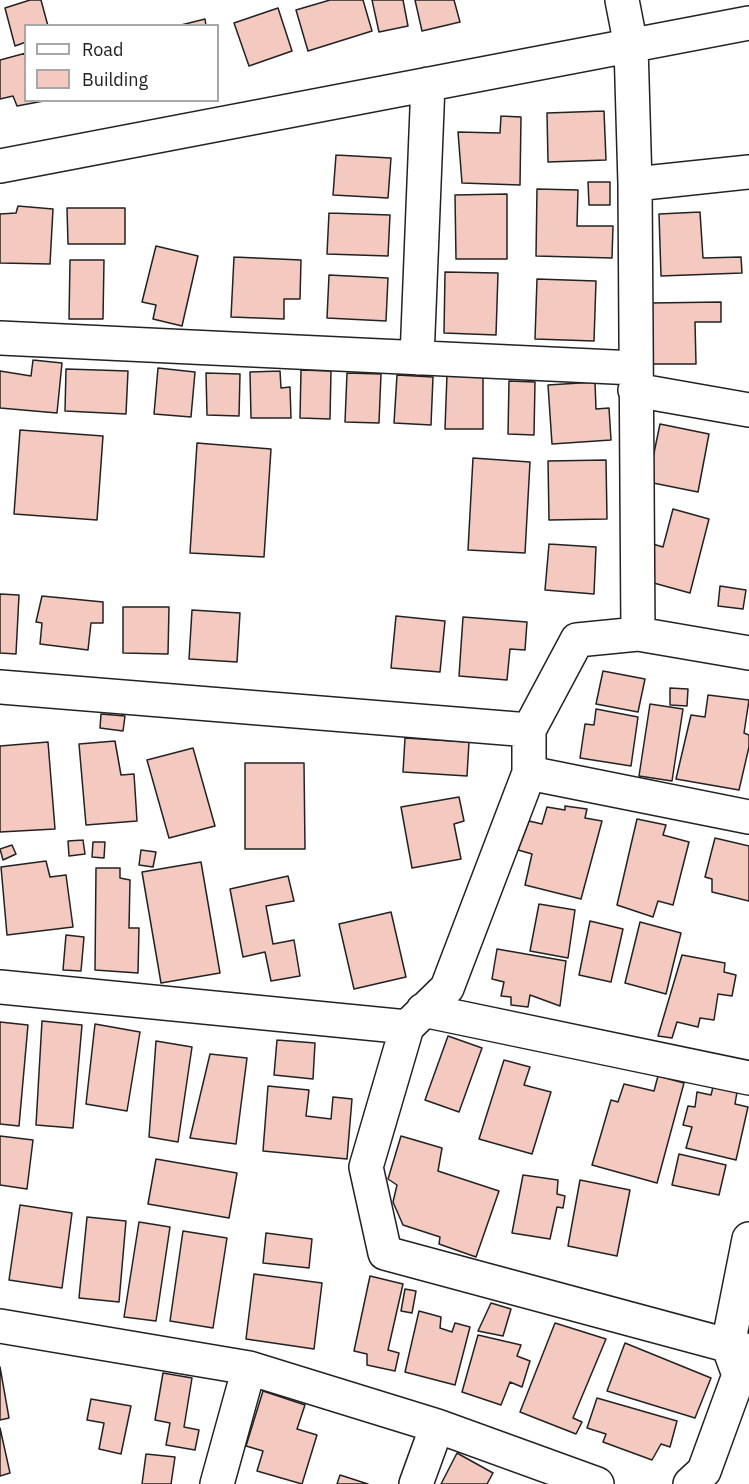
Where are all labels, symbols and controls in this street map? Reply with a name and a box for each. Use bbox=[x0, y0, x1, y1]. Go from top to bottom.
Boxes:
legend bbox=[24, 24, 219, 102]
text: Road bbox=[82, 38, 123, 61]
text: Building bbox=[82, 68, 148, 91]

